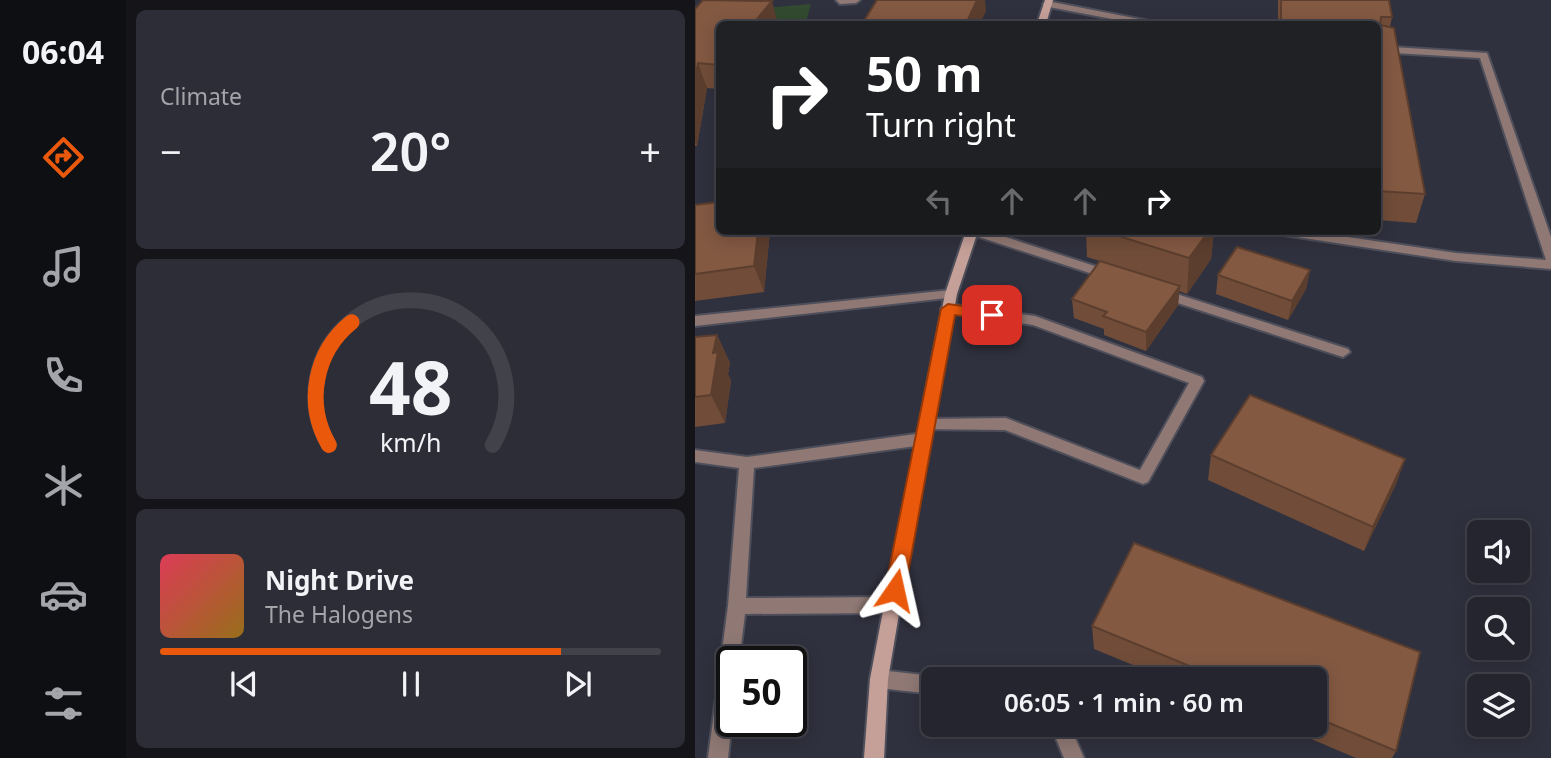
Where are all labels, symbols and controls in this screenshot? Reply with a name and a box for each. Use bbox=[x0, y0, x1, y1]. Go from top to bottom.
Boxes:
text: 06:04 bbox=[22, 30, 104, 73]
text: 50 m bbox=[866, 40, 983, 106]
icon: right bbox=[751, 49, 842, 140]
text: Climate bbox=[160, 80, 242, 112]
text: Turn right bbox=[866, 103, 1016, 146]
text: 20° bbox=[370, 115, 451, 186]
text: − bbox=[160, 125, 182, 177]
text: + bbox=[639, 125, 661, 177]
icon: directions bbox=[39, 133, 88, 182]
icon: left bbox=[920, 182, 958, 220]
icon: ahead bbox=[993, 182, 1031, 220]
icon: ahead bbox=[1066, 182, 1104, 220]
icon: right bbox=[1139, 182, 1177, 220]
icon: music bbox=[39, 242, 88, 291]
pin bbox=[962, 285, 1022, 345]
icon: arrive bbox=[973, 296, 1011, 334]
text: 48 bbox=[369, 337, 452, 436]
icon: phone bbox=[39, 351, 88, 400]
text: km/h bbox=[380, 425, 441, 459]
icon: climate bbox=[39, 461, 88, 510]
map controls bbox=[1467, 520, 1530, 737]
button: sound bbox=[1467, 520, 1530, 583]
position arrow bbox=[858, 553, 932, 627]
text: Night Drive bbox=[265, 562, 414, 598]
icon: car bbox=[39, 570, 88, 619]
button: search bbox=[1467, 597, 1530, 660]
text: The Halogens bbox=[265, 598, 413, 630]
speed limit sign: 50 bbox=[716, 646, 807, 737]
icon: previous bbox=[225, 665, 263, 703]
icon: pause bbox=[392, 665, 430, 703]
icon: next bbox=[559, 665, 597, 703]
button: layers bbox=[1467, 674, 1530, 737]
icon: filters bbox=[39, 679, 88, 728]
text: 06:05 · 1 min · 60 m bbox=[1004, 684, 1244, 720]

